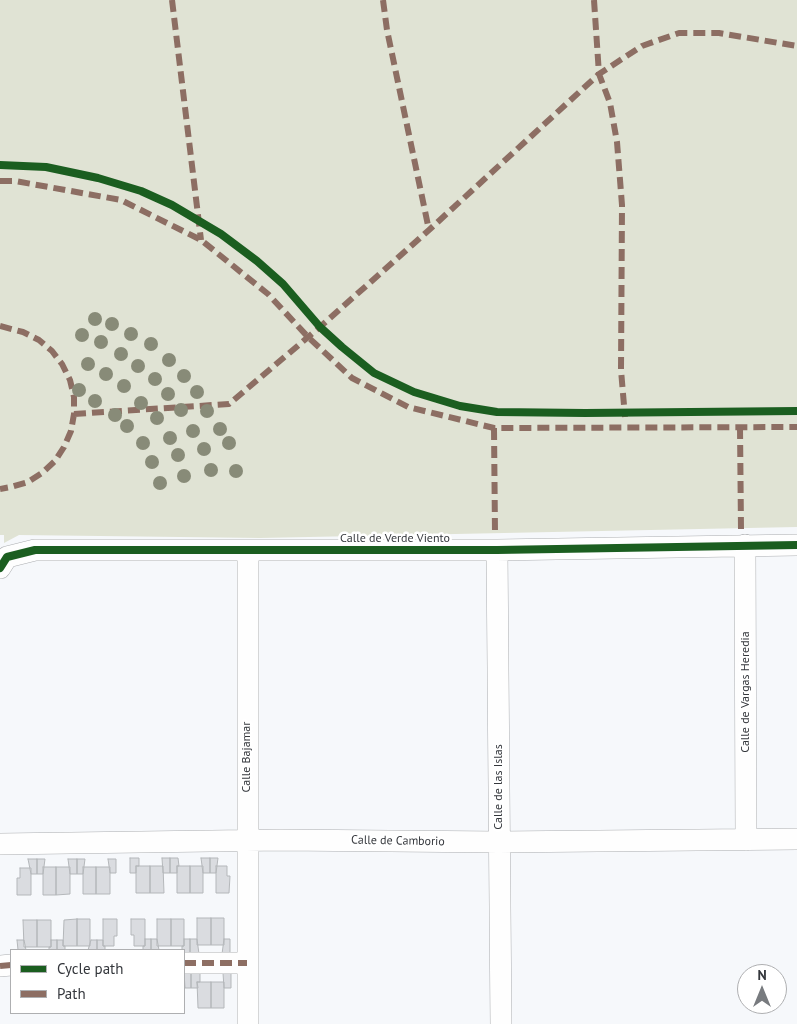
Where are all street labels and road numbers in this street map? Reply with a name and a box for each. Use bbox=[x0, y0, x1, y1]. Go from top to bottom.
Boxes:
street label: Calle de Verde Viento bbox=[340, 532, 450, 546]
street label: Calle de Vargas Heredia bbox=[739, 631, 753, 753]
street label: Calle Bajamar bbox=[240, 722, 254, 792]
street label: Calle de las Islas bbox=[492, 744, 506, 830]
street label: Calle de Camborio bbox=[351, 833, 445, 849]

